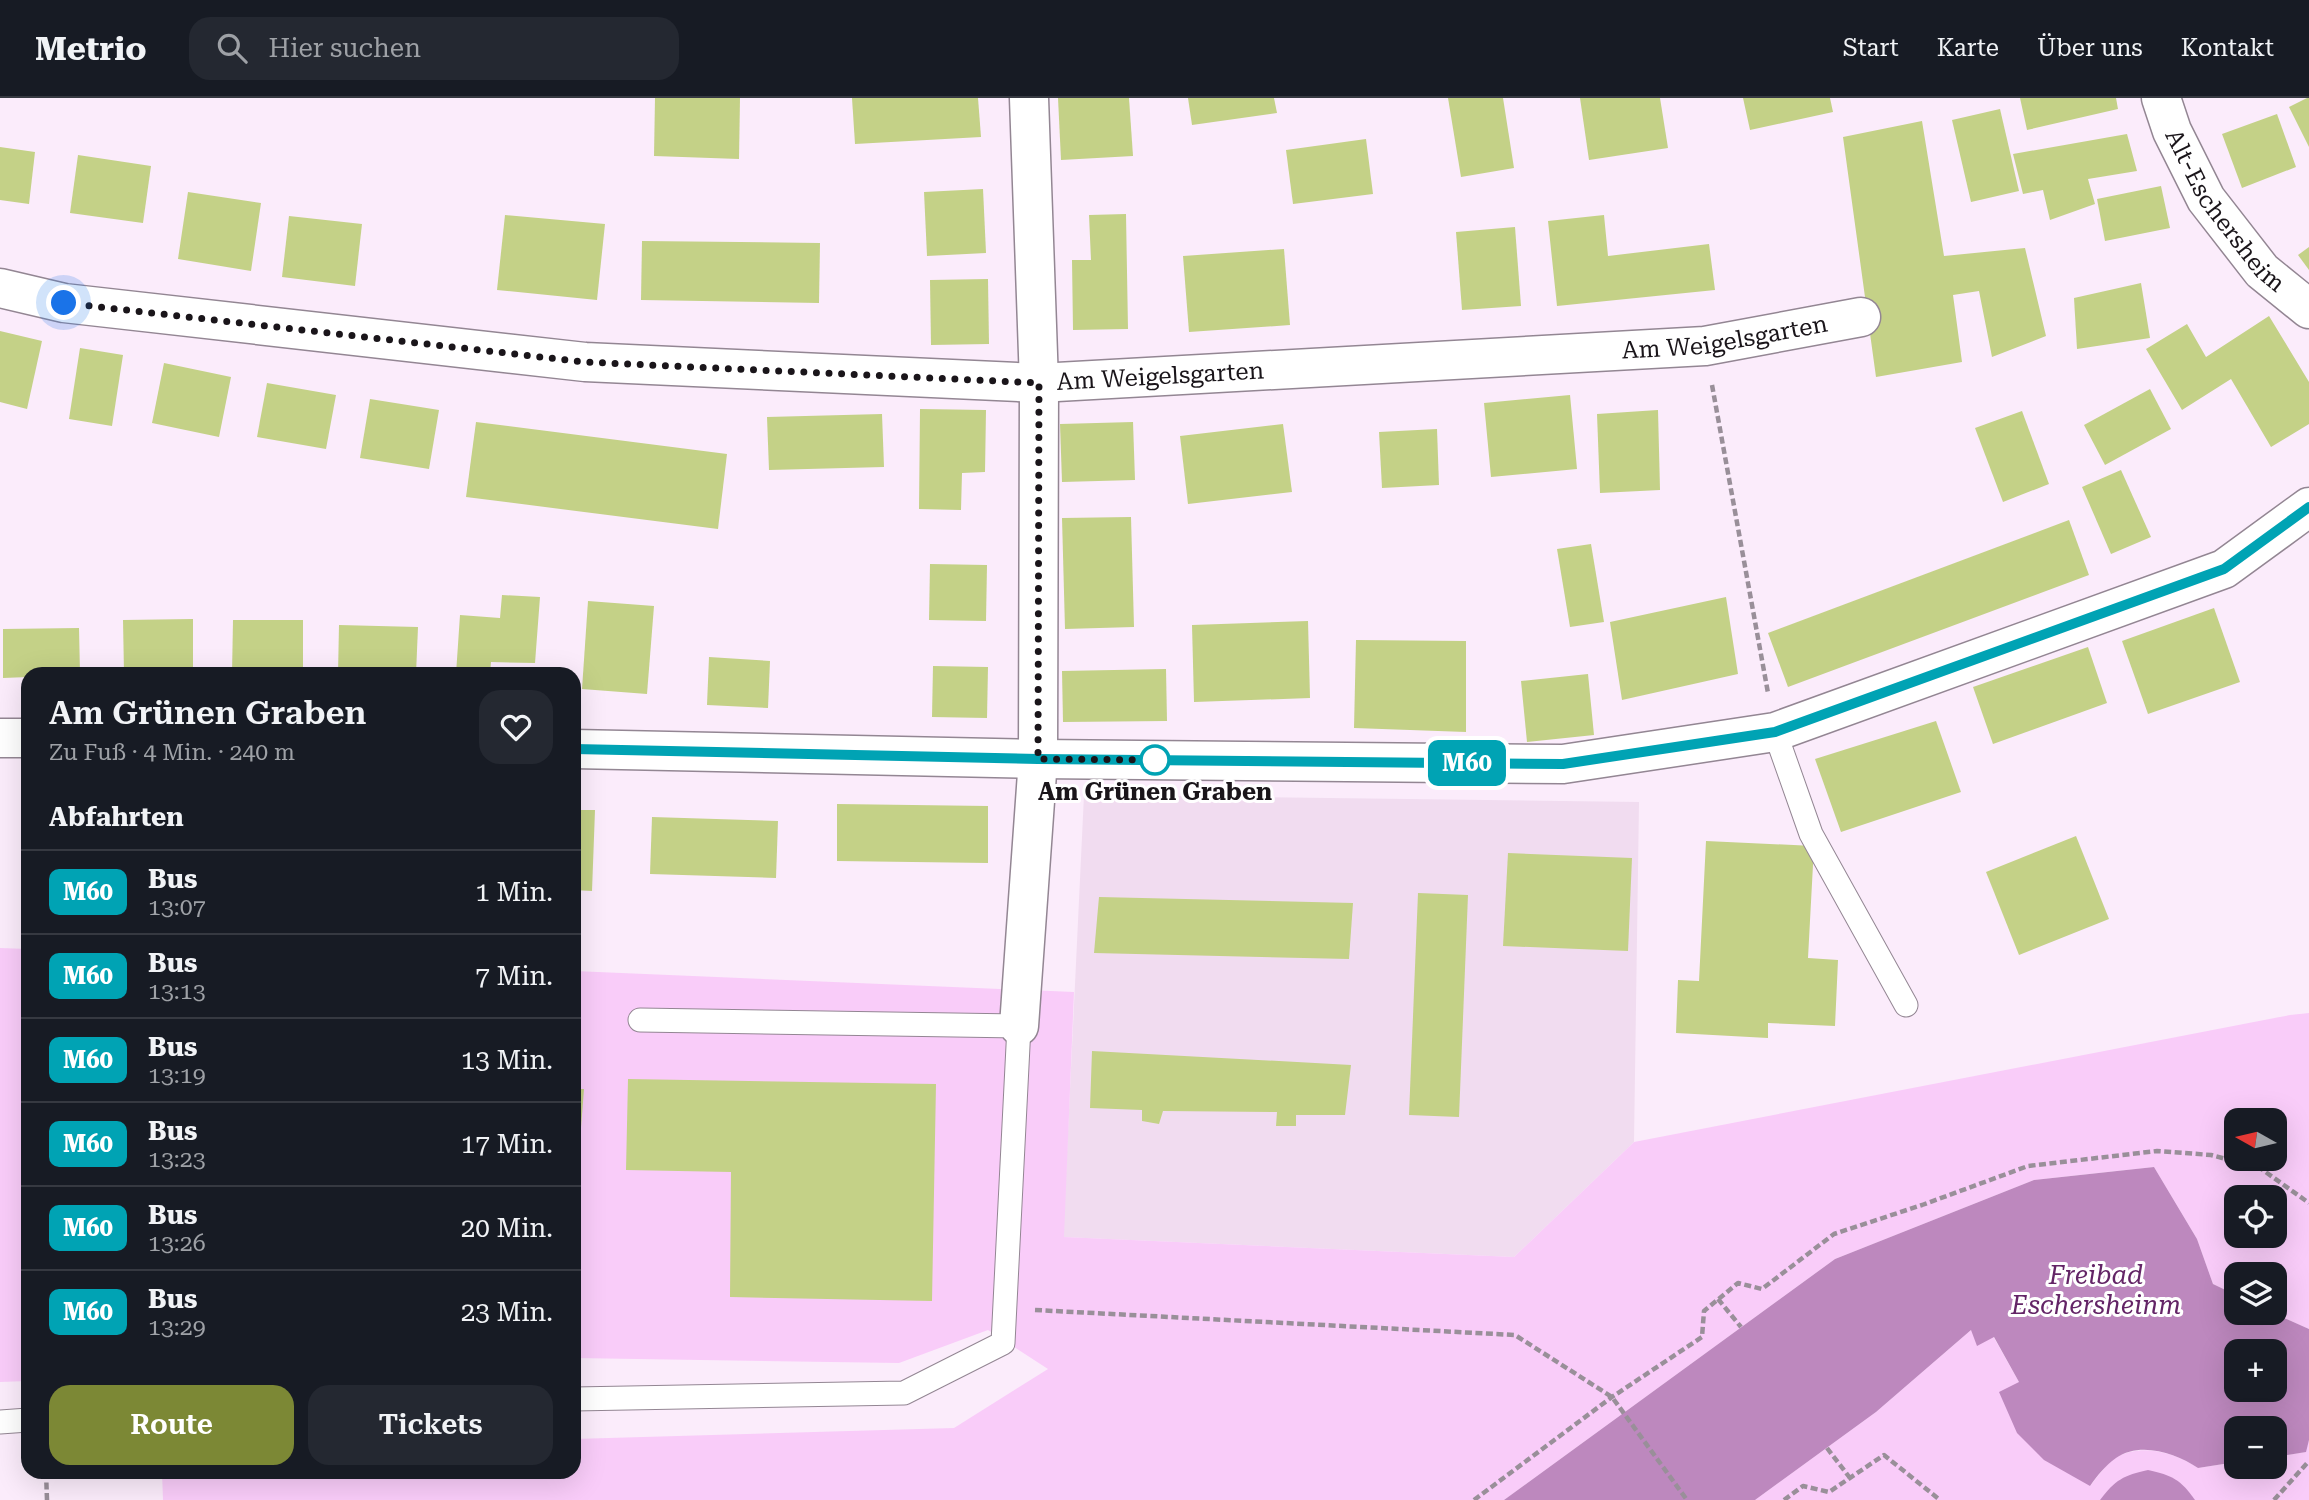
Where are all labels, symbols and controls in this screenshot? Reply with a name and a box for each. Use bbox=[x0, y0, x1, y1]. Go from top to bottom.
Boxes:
search box bbox=[189, 17, 679, 80]
text: Metrio bbox=[35, 29, 147, 68]
icon: search bbox=[213, 29, 251, 67]
text: Hier suchen bbox=[269, 33, 421, 63]
text: Start bbox=[1843, 34, 1899, 62]
text: Karte bbox=[1937, 34, 1999, 62]
text: Über uns bbox=[2037, 34, 2143, 62]
text: Kontakt bbox=[2181, 34, 2274, 62]
street label: Alt-Eschersheim bbox=[2159, 125, 2291, 298]
your location bbox=[46, 285, 81, 320]
street label: Am Weigelsgarten bbox=[1621, 310, 1830, 365]
street label: Am Weigelsgarten bbox=[1056, 357, 1265, 396]
button: heart bbox=[479, 690, 553, 764]
text: Am Grünen Graben bbox=[49, 693, 366, 732]
text: Zu Fuß · 4 Min. · 240 m bbox=[49, 739, 295, 766]
line badge: M60 bbox=[1427, 740, 1507, 786]
marker: Am Grünen Graben bbox=[1140, 745, 1170, 775]
text: M60 bbox=[1442, 749, 1492, 777]
place label: Am Grünen Graben bbox=[1038, 778, 1272, 806]
text: Abfahrten bbox=[49, 802, 184, 832]
text: Bus bbox=[148, 864, 197, 894]
text: 1 Min. bbox=[475, 877, 553, 907]
text: M60 bbox=[63, 878, 113, 906]
text: 13:07 bbox=[148, 894, 206, 921]
text: Bus bbox=[148, 948, 197, 978]
text: 7 Min. bbox=[475, 961, 553, 991]
text: M60 bbox=[63, 962, 113, 990]
text: 13:13 bbox=[148, 978, 206, 1005]
text: Bus bbox=[148, 1032, 197, 1062]
text: 13 Min. bbox=[461, 1045, 553, 1075]
text: M60 bbox=[63, 1046, 113, 1074]
text: 13:19 bbox=[148, 1062, 206, 1089]
north arrow bbox=[2224, 1108, 2287, 1171]
map controls bbox=[2224, 1108, 2287, 1479]
text: Bus bbox=[148, 1116, 197, 1146]
text: 17 Min. bbox=[461, 1129, 553, 1159]
text: M60 bbox=[63, 1130, 113, 1158]
text: 13:23 bbox=[148, 1146, 206, 1173]
button: locate bbox=[2224, 1185, 2287, 1248]
text: Bus bbox=[148, 1200, 197, 1230]
text: 20 Min. bbox=[461, 1213, 553, 1243]
text: M60 bbox=[63, 1214, 113, 1242]
text: 13:26 bbox=[148, 1230, 206, 1257]
water label: Freibad Eschersheinm bbox=[2010, 1260, 2181, 1320]
button: layers bbox=[2224, 1262, 2287, 1325]
text: Bus bbox=[148, 1284, 197, 1314]
text: 23 Min. bbox=[461, 1297, 553, 1327]
text: M60 bbox=[63, 1298, 113, 1326]
text: 13:29 bbox=[148, 1314, 206, 1341]
button: + bbox=[2224, 1339, 2287, 1402]
button: Route bbox=[49, 1385, 294, 1465]
button: Tickets bbox=[308, 1385, 553, 1465]
button: − bbox=[2224, 1416, 2287, 1479]

